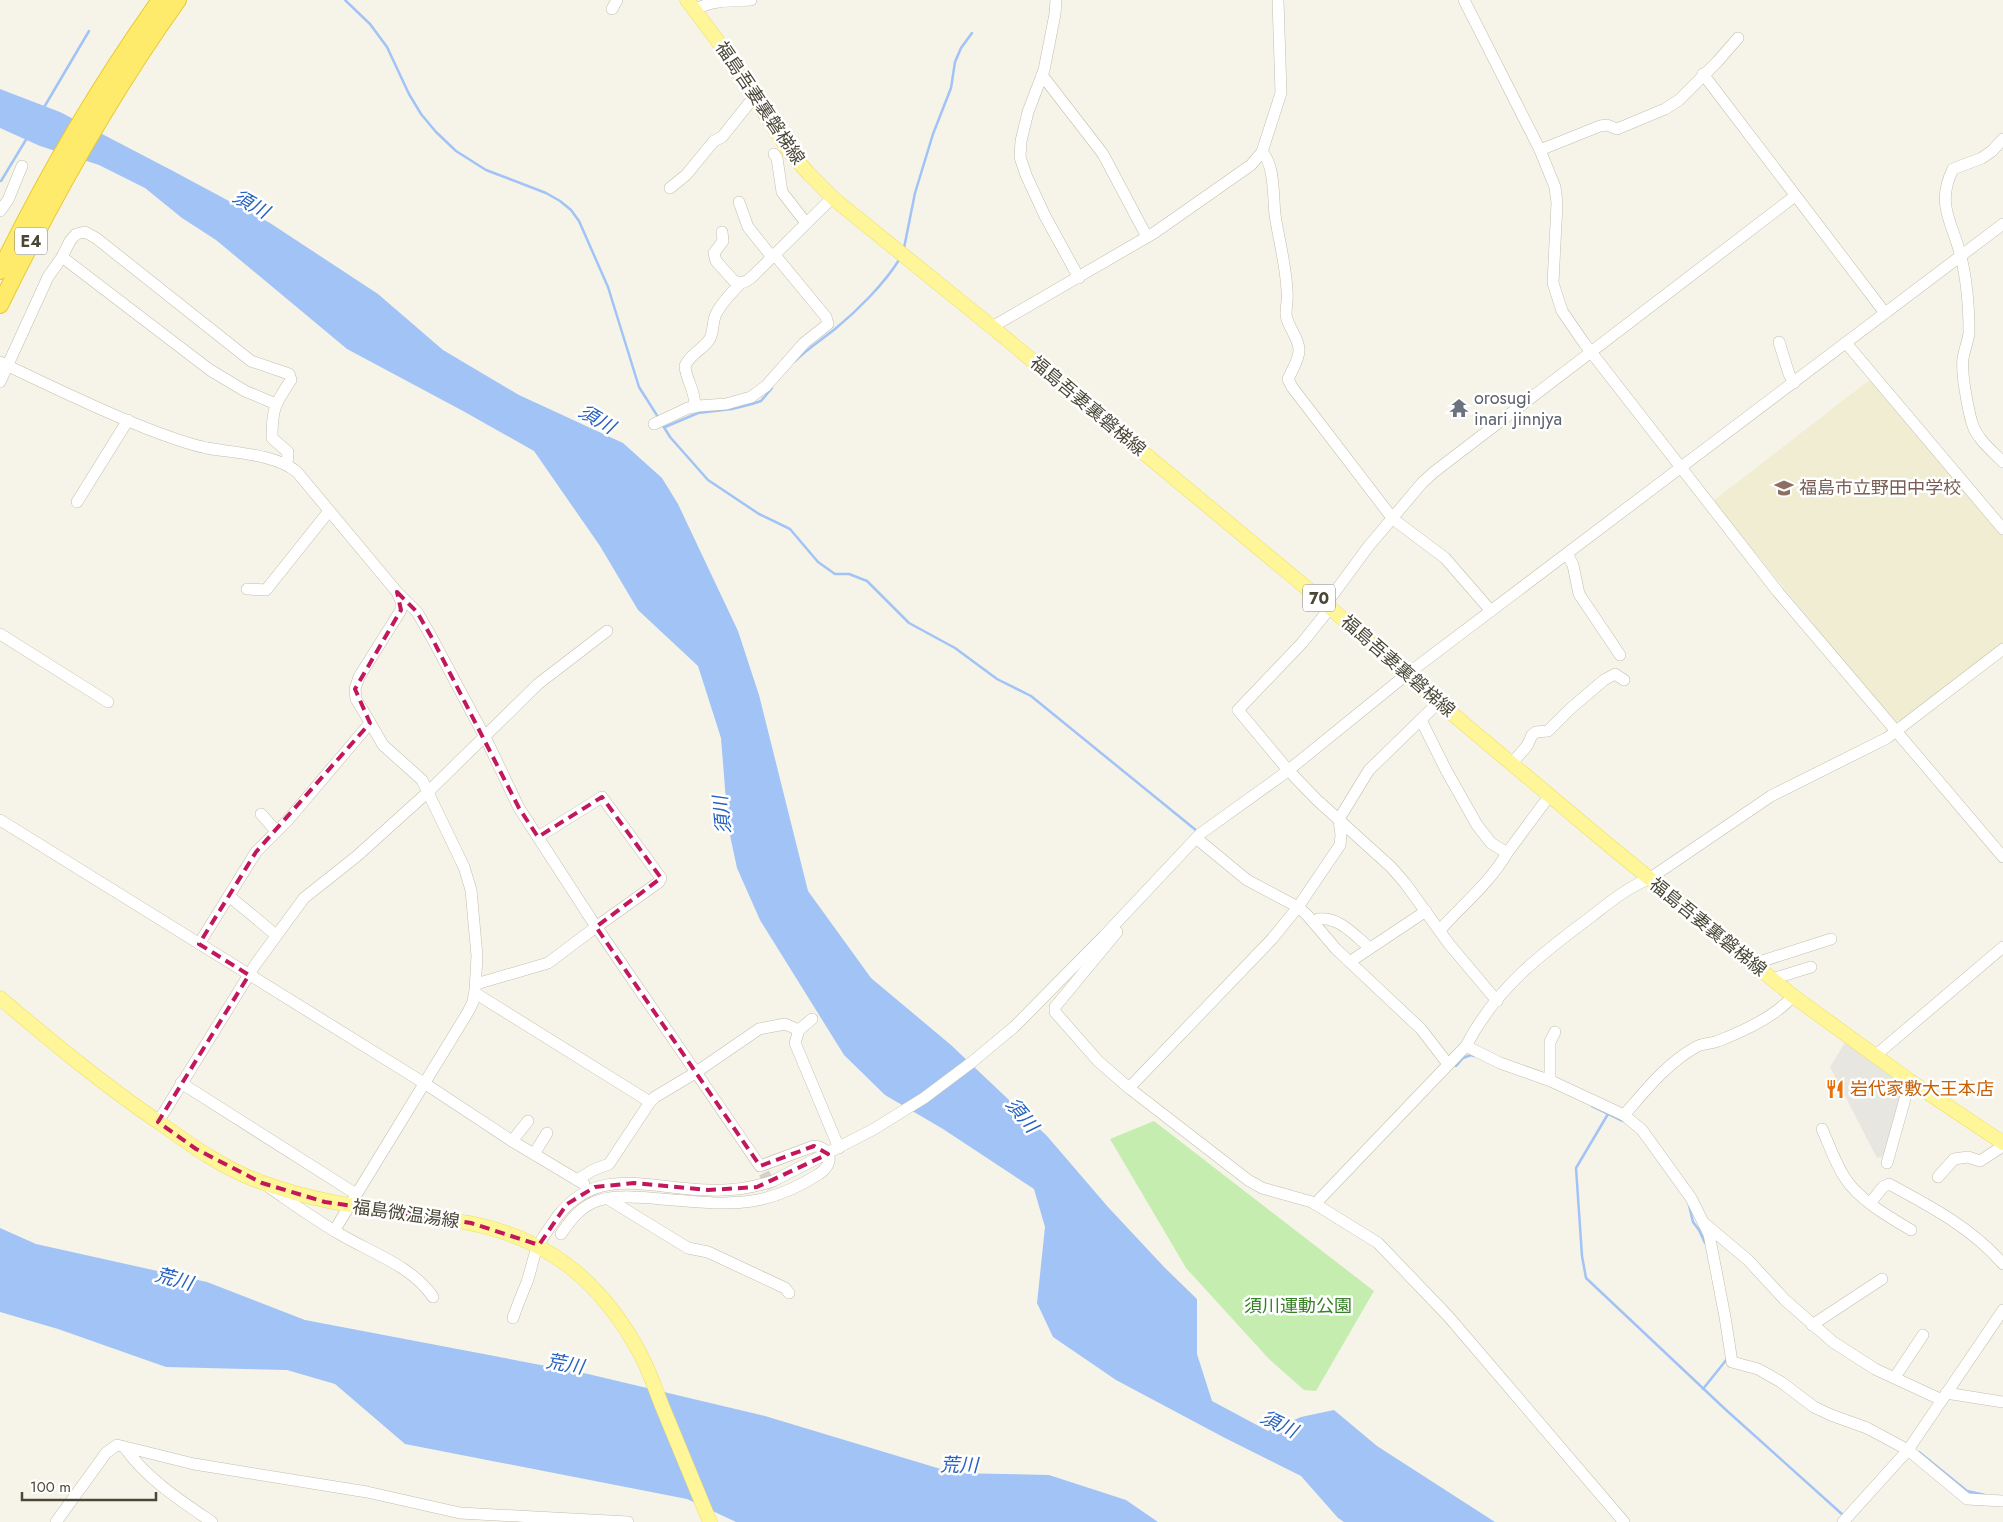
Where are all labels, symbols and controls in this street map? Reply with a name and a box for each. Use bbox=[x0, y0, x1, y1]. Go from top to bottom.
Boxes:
street label: 福島吾妻裏磐梯線 bbox=[709, 36, 811, 170]
water label: 須川 bbox=[228, 183, 276, 226]
road number: E4 bbox=[15, 228, 47, 255]
street label: 福島吾妻裏磐梯線 bbox=[1024, 350, 1152, 462]
place label: orosugi inari jinnjya bbox=[1474, 385, 1562, 432]
temple icon: orosugi inari jinnjya bbox=[1448, 397, 1470, 419]
water label: 須川 bbox=[574, 398, 622, 441]
place label: 福島市立野田中学校 bbox=[1799, 475, 1961, 501]
school or university icon: 福島市立野田中学校 bbox=[1773, 477, 1795, 499]
road number: 70 bbox=[1303, 584, 1335, 612]
street label: 福島吾妻裏磐梯線 bbox=[1335, 609, 1461, 723]
water label: 須川 bbox=[706, 793, 737, 835]
street label: 福島吾妻裏磐梯線 bbox=[1644, 872, 1772, 982]
place label: 岩代家敷大王本店 bbox=[1850, 1076, 1994, 1102]
restaurant icon: 岩代家敷大王本店 bbox=[1824, 1078, 1846, 1100]
water label: 須川 bbox=[999, 1092, 1046, 1140]
street label: 福島微温湯線 bbox=[351, 1194, 461, 1234]
water label: 荒川 bbox=[152, 1261, 198, 1297]
park label: 須川運動公園 bbox=[1244, 1293, 1352, 1319]
water label: 荒川 bbox=[544, 1347, 588, 1381]
water label: 須川 bbox=[1256, 1404, 1304, 1445]
water label: 荒川 bbox=[940, 1451, 980, 1479]
scale bar bbox=[22, 1470, 156, 1502]
text: 100 m bbox=[30, 1476, 71, 1498]

